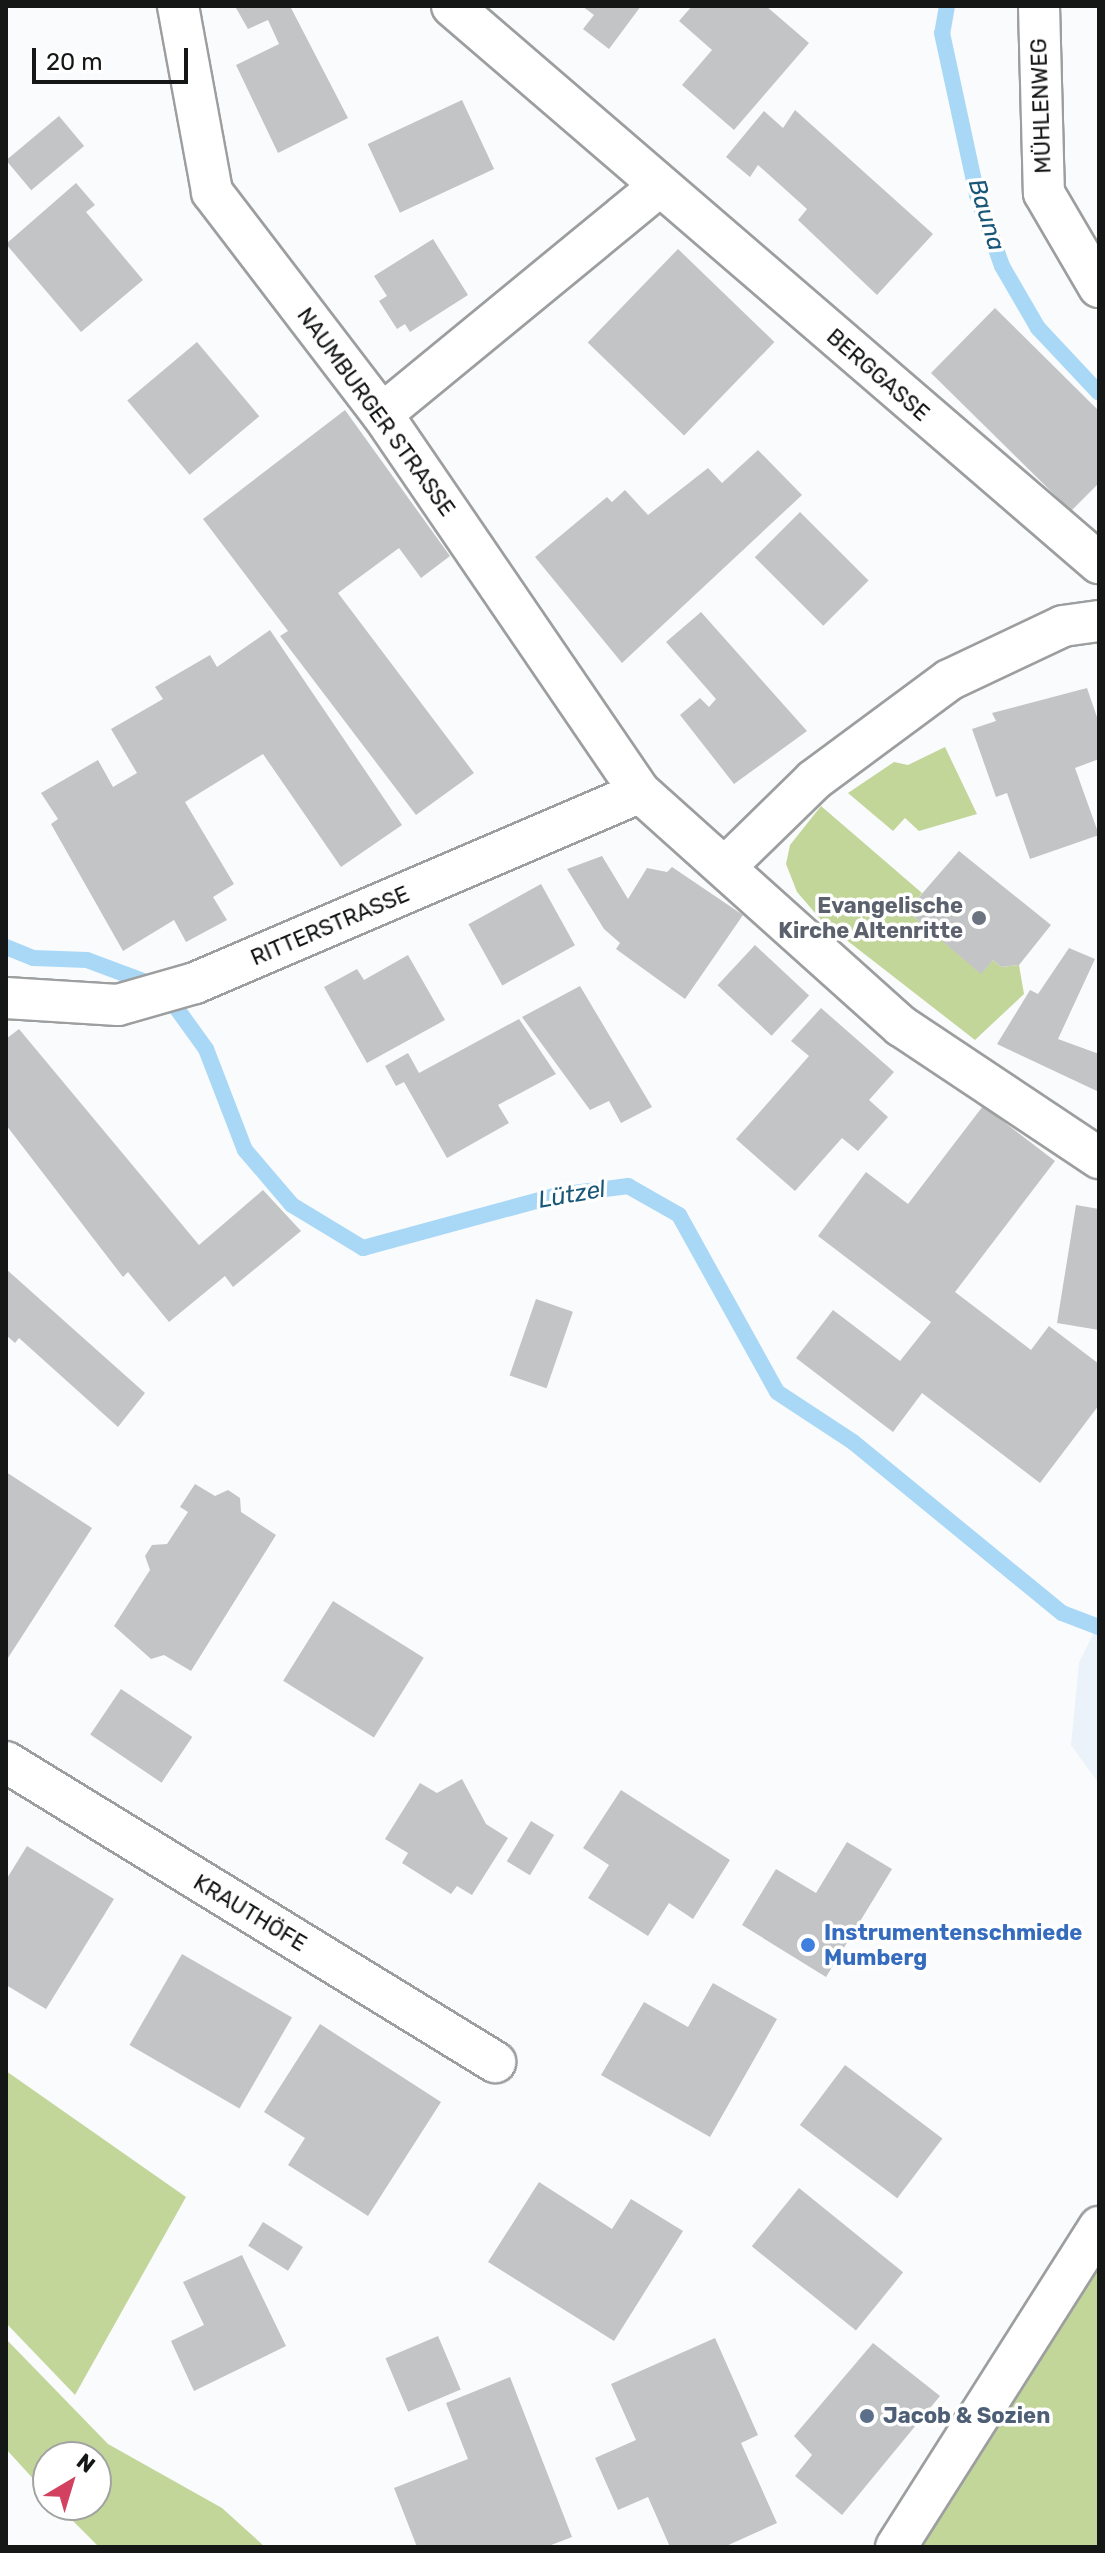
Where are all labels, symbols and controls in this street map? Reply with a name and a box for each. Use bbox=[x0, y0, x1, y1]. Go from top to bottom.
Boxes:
scale bar bbox=[36, 32, 192, 82]
street label: MÜHLENWEG bbox=[1025, 38, 1057, 174]
text: 20 m bbox=[46, 48, 103, 76]
water label: Bauna bbox=[962, 176, 1010, 254]
street label: NAUMBURGER STRASSE bbox=[292, 303, 460, 521]
street label: BERGGASSE bbox=[821, 323, 935, 427]
street label: RITTERSTRASSE bbox=[247, 881, 413, 971]
place label: Evangelische Kirche Altenritte bbox=[778, 892, 963, 944]
marker: Evangelische Kirche Altenritte bbox=[970, 909, 988, 927]
water label: Lützel bbox=[536, 1175, 608, 1215]
street label: KRAUTHÖFE bbox=[189, 1869, 311, 1957]
place label: Instrumentenschmiede Mumberg bbox=[824, 1919, 1082, 1970]
marker: Instrumentenschmiede Mumberg bbox=[799, 1936, 817, 1954]
place label: Jacob & Sozien bbox=[883, 2403, 1050, 2429]
marker: Jacob & Sozien bbox=[858, 2407, 876, 2425]
north arrow bbox=[32, 2441, 112, 2521]
text: N bbox=[71, 2448, 100, 2479]

